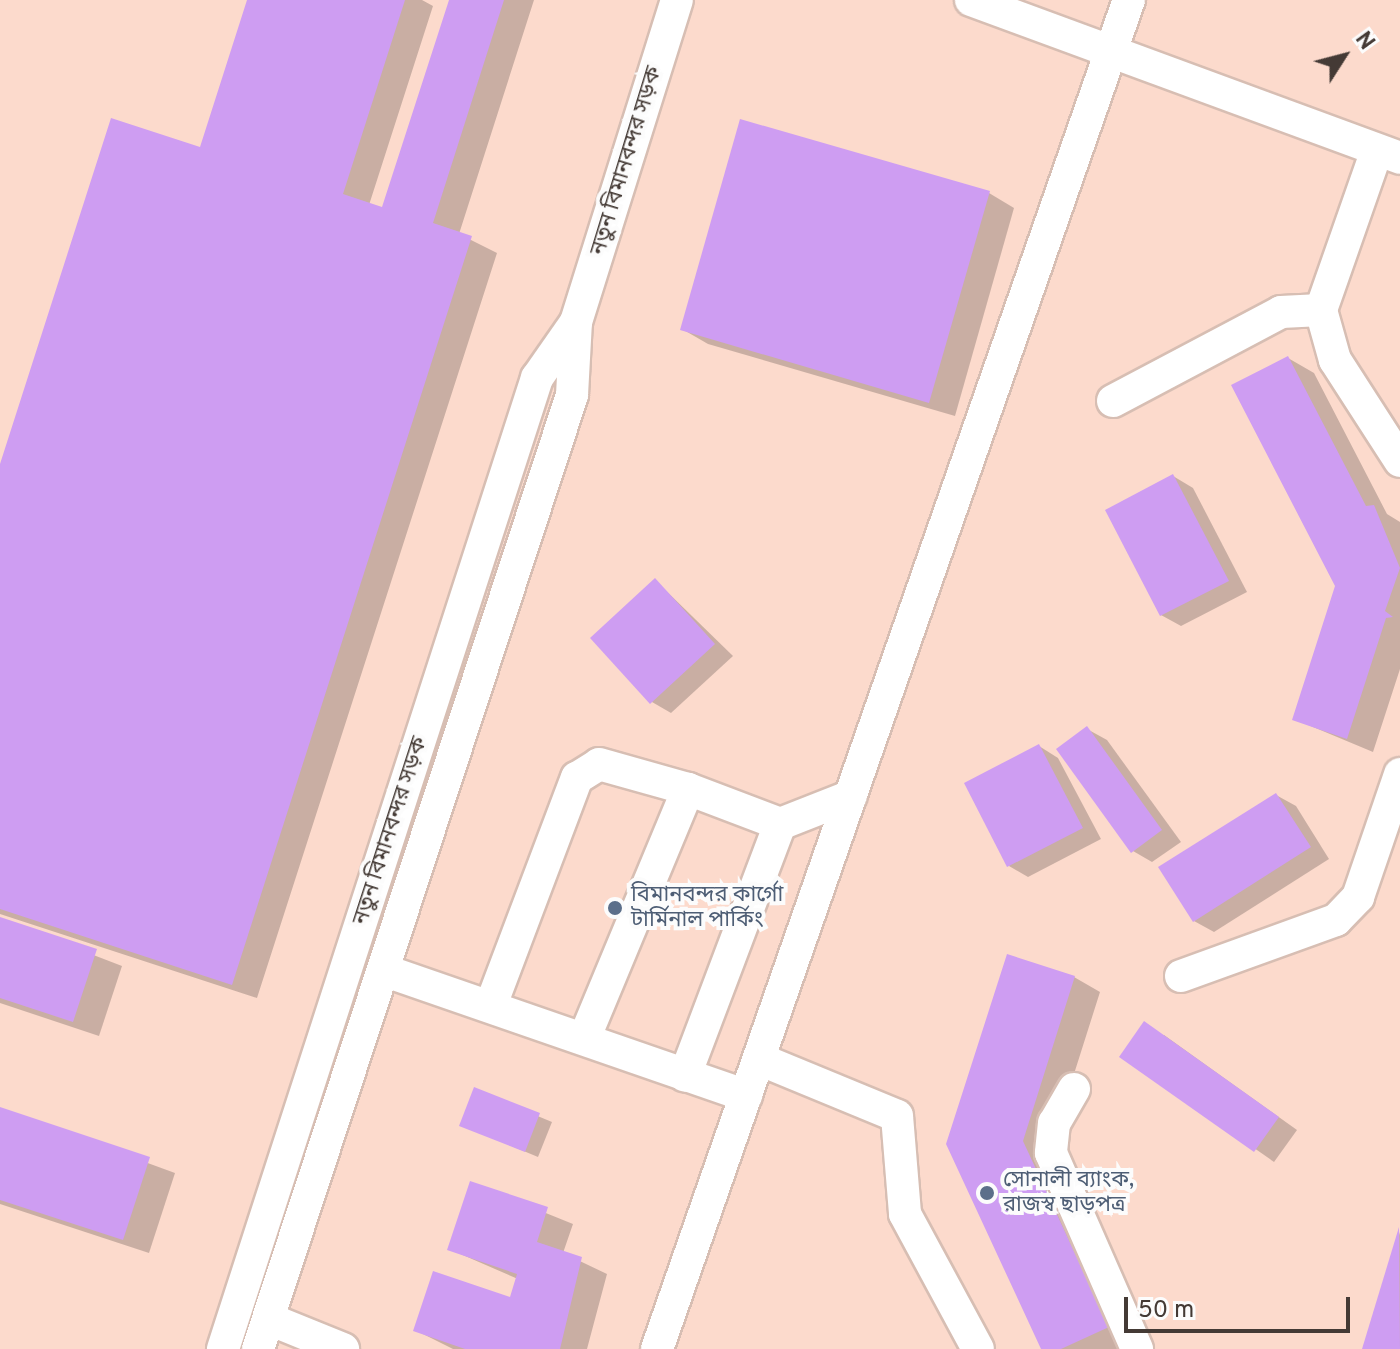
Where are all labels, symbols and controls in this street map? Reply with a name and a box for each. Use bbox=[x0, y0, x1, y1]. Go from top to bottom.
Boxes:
north arrow bbox=[1304, 16, 1384, 96]
text: N bbox=[1348, 27, 1379, 56]
street label: নতুন বিমানবন্দর সড়ক bbox=[586, 63, 668, 259]
street label: নতুন বিমানবন্দর সড়ক bbox=[348, 734, 434, 928]
place label: বিমানবন্দর কার্গো টার্মিনাল পার্কিং bbox=[631, 882, 783, 934]
marker: বিমানবন্দর কার্গো টার্মিনাল পার্কিং bbox=[606, 899, 624, 917]
place label: সোনালী ব্যাংক, রাজস্ব ছাড়পত্র bbox=[1003, 1167, 1134, 1218]
marker: সোনালী ব্যাংক, রাজস্ব ছাড়পত্র bbox=[978, 1184, 996, 1202]
scale bar bbox=[1128, 1281, 1354, 1331]
text: 50 m bbox=[1138, 1296, 1194, 1326]

